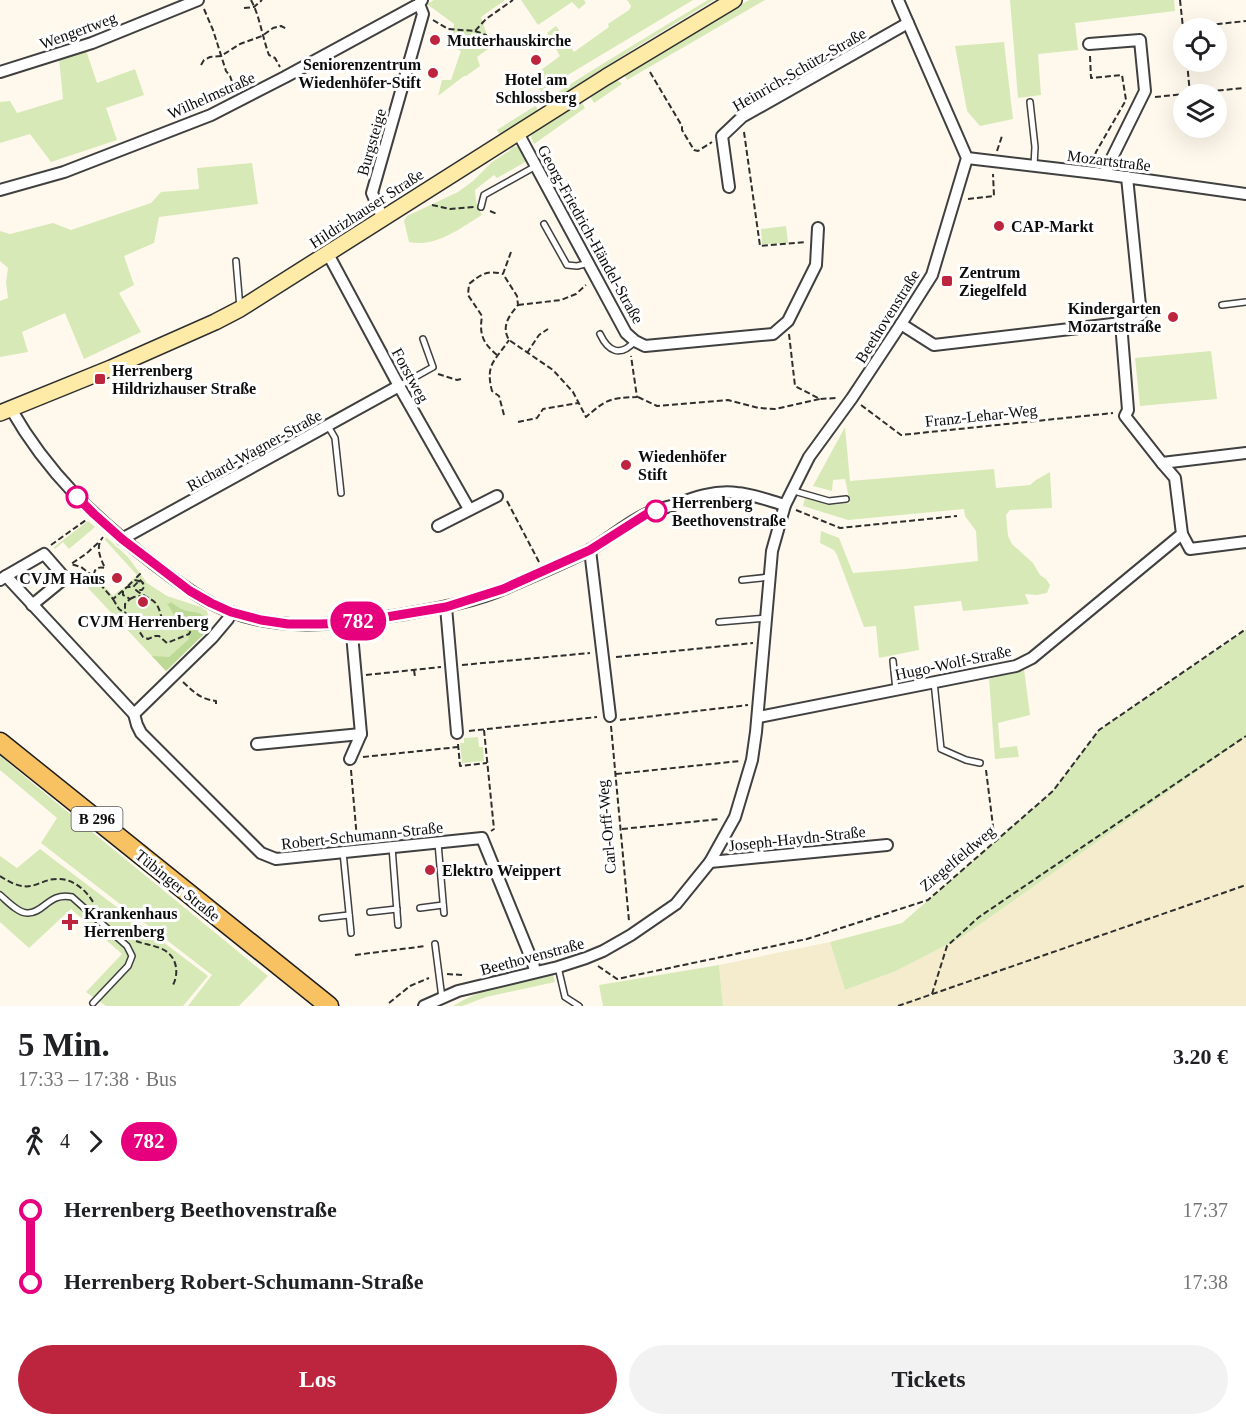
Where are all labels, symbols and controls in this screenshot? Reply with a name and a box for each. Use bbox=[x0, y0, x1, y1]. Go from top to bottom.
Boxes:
street label: Wengertweg bbox=[37, 9, 119, 53]
map controls bbox=[1173, 18, 1227, 138]
button: locate bbox=[1173, 18, 1227, 72]
street label: Heinrich-Schütz-Straße bbox=[730, 24, 869, 115]
place label: Mutterhauskirche bbox=[447, 32, 571, 49]
marker: Mutterhauskirche bbox=[428, 33, 442, 47]
marker: Hotel am Schlossberg bbox=[529, 53, 543, 67]
place label: Seniorenzentrum Wiedenhöfer-Stift bbox=[298, 56, 422, 91]
marker: Seniorenzentrum Wiedenhöfer-Stift bbox=[426, 66, 440, 80]
street label: Wilhelmstraße bbox=[165, 69, 257, 122]
place label: Hotel am Schlossberg bbox=[496, 71, 576, 107]
button: layers bbox=[1173, 84, 1227, 138]
street label: Burgsteige bbox=[354, 107, 390, 178]
street label: Georg-Friedrich-Händel-Straße bbox=[533, 142, 647, 327]
street label: Mozartstraße bbox=[1066, 147, 1152, 174]
street label: Hildrizhauser Straße bbox=[306, 165, 426, 251]
place label: CAP-Markt bbox=[1011, 218, 1094, 235]
marker: CAP-Markt bbox=[992, 219, 1006, 233]
place label: Zentrum Ziegelfeld bbox=[959, 264, 1027, 300]
street label: Beethovenstraße bbox=[852, 267, 923, 366]
marker: Zentrum Ziegelfeld bbox=[940, 274, 954, 288]
place label: Kindergarten Mozartstraße bbox=[1068, 300, 1161, 335]
marker: Kindergarten Mozartstraße bbox=[1166, 310, 1180, 324]
street label: Forstweg bbox=[388, 345, 432, 406]
place label: Herrenberg Hildrizhauser Straße bbox=[112, 362, 256, 397]
marker: Herrenberg Hildrizhauser Straße bbox=[93, 372, 107, 386]
street label: Franz-Lehar-Weg bbox=[924, 401, 1038, 431]
street label: Richard-Wagner-Straße bbox=[184, 406, 325, 495]
place label: Wiedenhöfer Stift bbox=[638, 448, 727, 483]
marker: Wiedenhöfer Stift bbox=[619, 458, 633, 472]
unlabelled marker bbox=[66, 486, 88, 508]
place label: Herrenberg Beethovenstraße bbox=[672, 494, 786, 529]
marker: Herrenberg Beethovenstraße bbox=[645, 500, 667, 522]
place label: CVJM Haus bbox=[19, 570, 105, 587]
marker: CVJM Haus bbox=[110, 571, 124, 585]
marker: CVJM Herrenberg bbox=[136, 595, 150, 609]
line badge: 782 bbox=[324, 602, 392, 640]
text: 782 bbox=[342, 609, 374, 633]
place label: CVJM Herrenberg bbox=[78, 613, 208, 631]
street label: Hugo-Wolf-Straße bbox=[893, 642, 1013, 684]
street label: Carl-Orff-Weg bbox=[594, 779, 620, 875]
road number: B 296 bbox=[72, 807, 122, 831]
street label: Robert-Schumann-Straße bbox=[280, 819, 444, 852]
street label: Ziegelfeldweg bbox=[916, 822, 999, 895]
street label: Joseph-Haydn-Straße bbox=[728, 823, 867, 855]
street label: Tübinger Straße bbox=[131, 846, 223, 925]
place label: Elektro Weippert bbox=[442, 862, 562, 880]
marker: Elektro Weippert bbox=[423, 863, 437, 877]
place label: Krankenhaus Herrenberg bbox=[84, 905, 177, 941]
marker: Krankenhaus Herrenberg bbox=[61, 913, 79, 931]
street label: Beethovenstraße bbox=[478, 934, 586, 978]
text: 5 Min. bbox=[18, 1027, 110, 1063]
text: 3.20 € bbox=[1173, 1044, 1228, 1069]
text: 17:33 – 17:38 · Bus bbox=[18, 1068, 177, 1090]
icon: walk bbox=[18, 1125, 51, 1158]
icon: forward bbox=[79, 1125, 112, 1158]
text: 782 bbox=[133, 1129, 165, 1153]
text: 4 bbox=[60, 1130, 70, 1152]
text: Herrenberg Beethovenstraße bbox=[64, 1197, 337, 1222]
text: 17:37 bbox=[1182, 1199, 1228, 1221]
text: Herrenberg Robert-Schumann-Straße bbox=[64, 1269, 424, 1294]
text: 17:38 bbox=[1182, 1271, 1228, 1293]
button: Los bbox=[18, 1345, 617, 1414]
button: Tickets bbox=[629, 1345, 1228, 1414]

